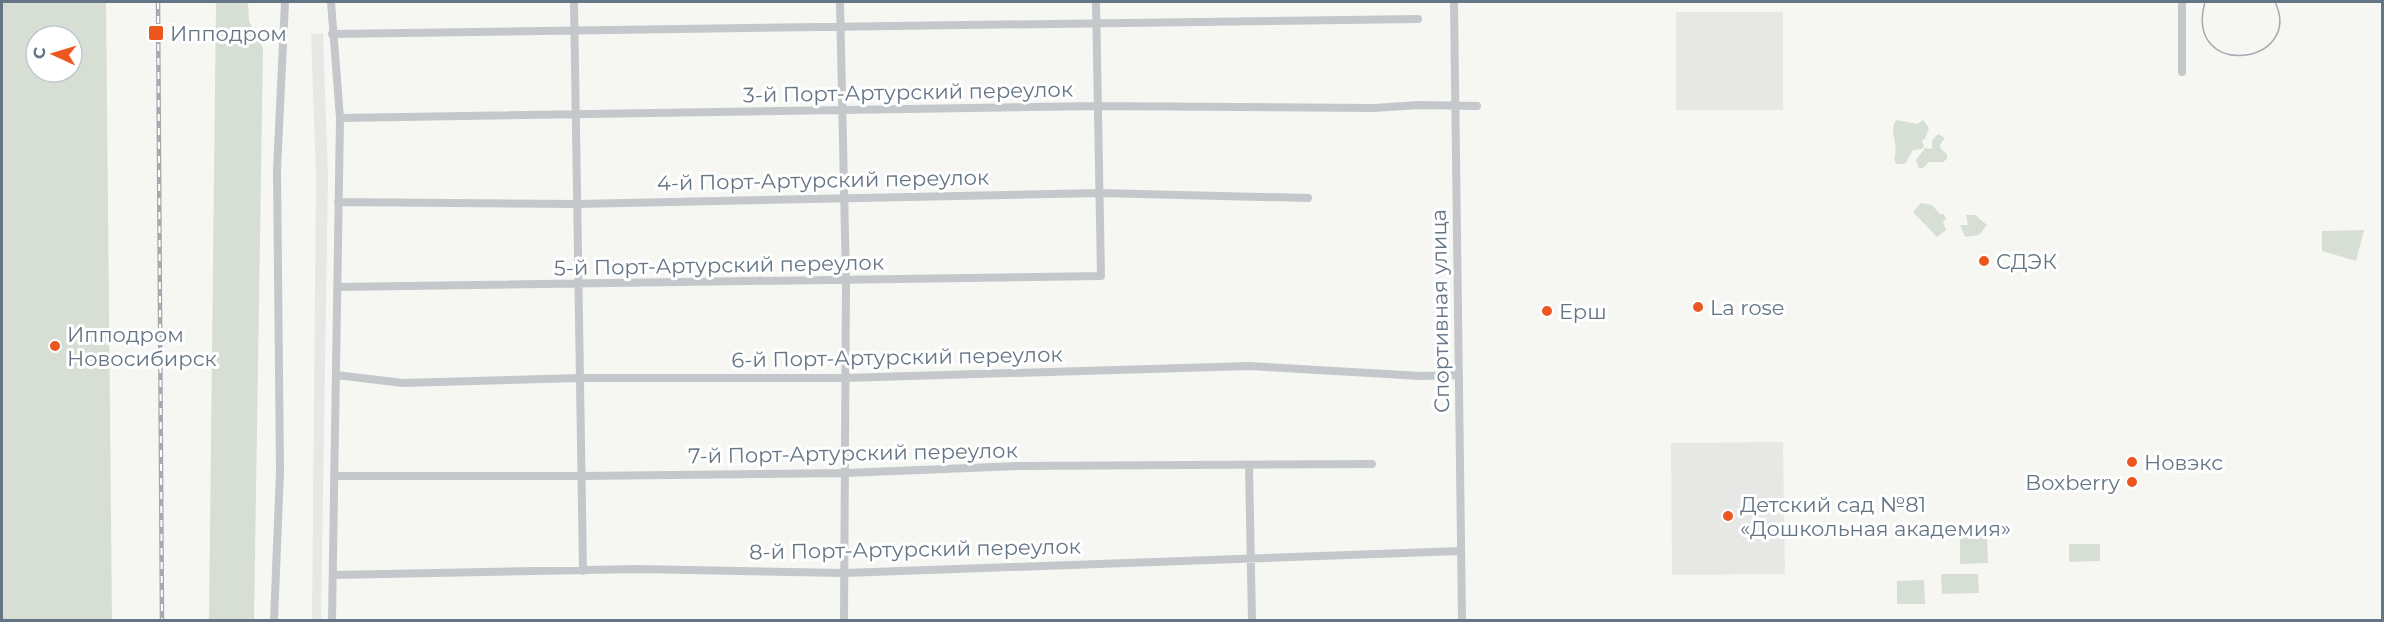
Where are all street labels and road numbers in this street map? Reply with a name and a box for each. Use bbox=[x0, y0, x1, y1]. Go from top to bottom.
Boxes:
street label: 3-й Порт-Артурский переулок bbox=[743, 77, 1073, 107]
street label: 4-й Порт-Артурский переулок bbox=[657, 165, 989, 195]
street label: Спортивная улица bbox=[1426, 209, 1454, 413]
street label: 5-й Порт-Артурский переулок bbox=[554, 250, 884, 280]
street label: 6-й Порт-Артурский переулок bbox=[731, 342, 1063, 372]
street label: 7-й Порт-Артурский переулок bbox=[688, 438, 1018, 468]
street label: 8-й Порт-Артурский переулок bbox=[749, 534, 1081, 564]

